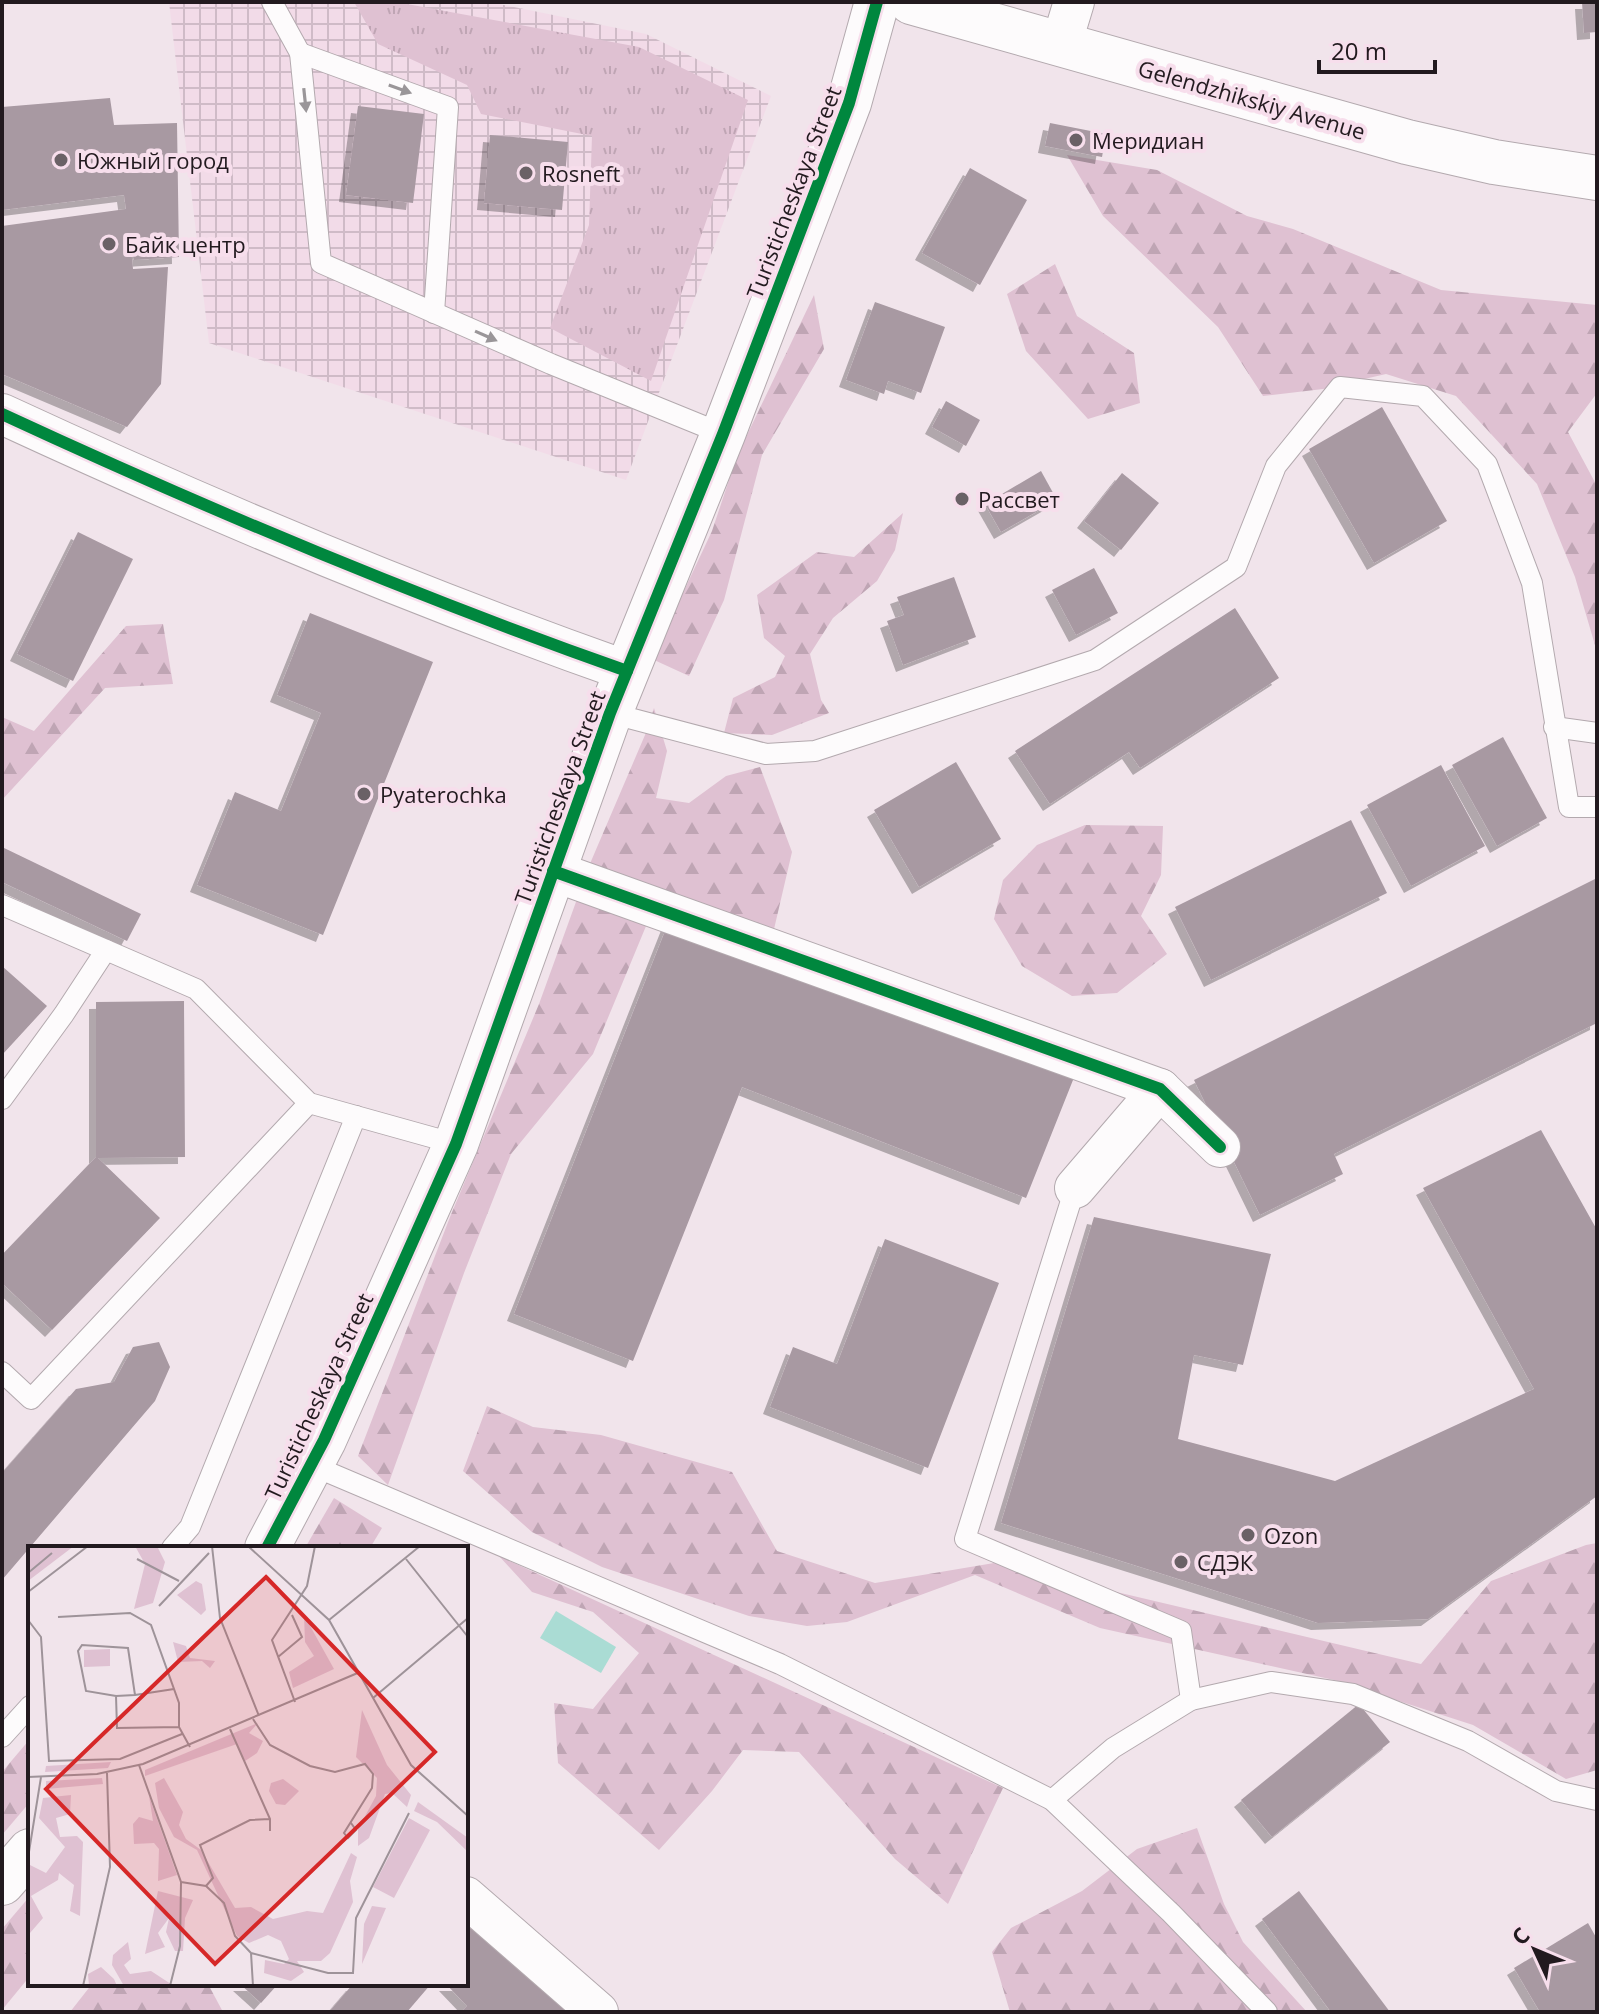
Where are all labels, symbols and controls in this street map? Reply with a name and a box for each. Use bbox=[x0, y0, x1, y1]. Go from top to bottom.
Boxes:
scale bar bbox=[1319, 24, 1435, 74]
text: 20 m bbox=[1331, 34, 1387, 67]
street label: Gelendzhikskiy Avenue bbox=[1135, 52, 1369, 146]
street label: Turisticheskaya Street bbox=[739, 81, 847, 302]
one-way arrow bbox=[388, 84, 412, 96]
one-way arrow bbox=[298, 88, 311, 113]
place label: Меридиан bbox=[1092, 125, 1204, 155]
marker: Меридиан bbox=[1067, 131, 1085, 149]
place label: Южный город bbox=[77, 145, 229, 175]
marker: Южный город bbox=[52, 151, 70, 169]
place label: Rosneft bbox=[542, 158, 621, 188]
marker: Rosneft bbox=[517, 164, 535, 182]
place label: Байк центр bbox=[125, 229, 246, 259]
marker: Байк центр bbox=[100, 235, 118, 253]
one-way arrow bbox=[475, 329, 498, 343]
place label: Рассвет bbox=[978, 484, 1060, 514]
marker: Рассвет bbox=[953, 490, 971, 508]
street label: Turisticheskaya Street bbox=[506, 686, 612, 908]
place label: Pyaterochka bbox=[380, 779, 507, 809]
marker: Pyaterochka bbox=[355, 785, 373, 803]
street label: Turisticheskaya Street bbox=[257, 1288, 379, 1504]
place label: Ozon bbox=[1264, 1520, 1318, 1550]
marker: Ozon bbox=[1239, 1526, 1257, 1544]
inset map bbox=[28, 1546, 468, 1986]
place label: СДЭК bbox=[1197, 1547, 1254, 1577]
marker: СДЭК bbox=[1172, 1553, 1190, 1571]
north arrow bbox=[1495, 1910, 1575, 1990]
text: С bbox=[1504, 1920, 1536, 1951]

